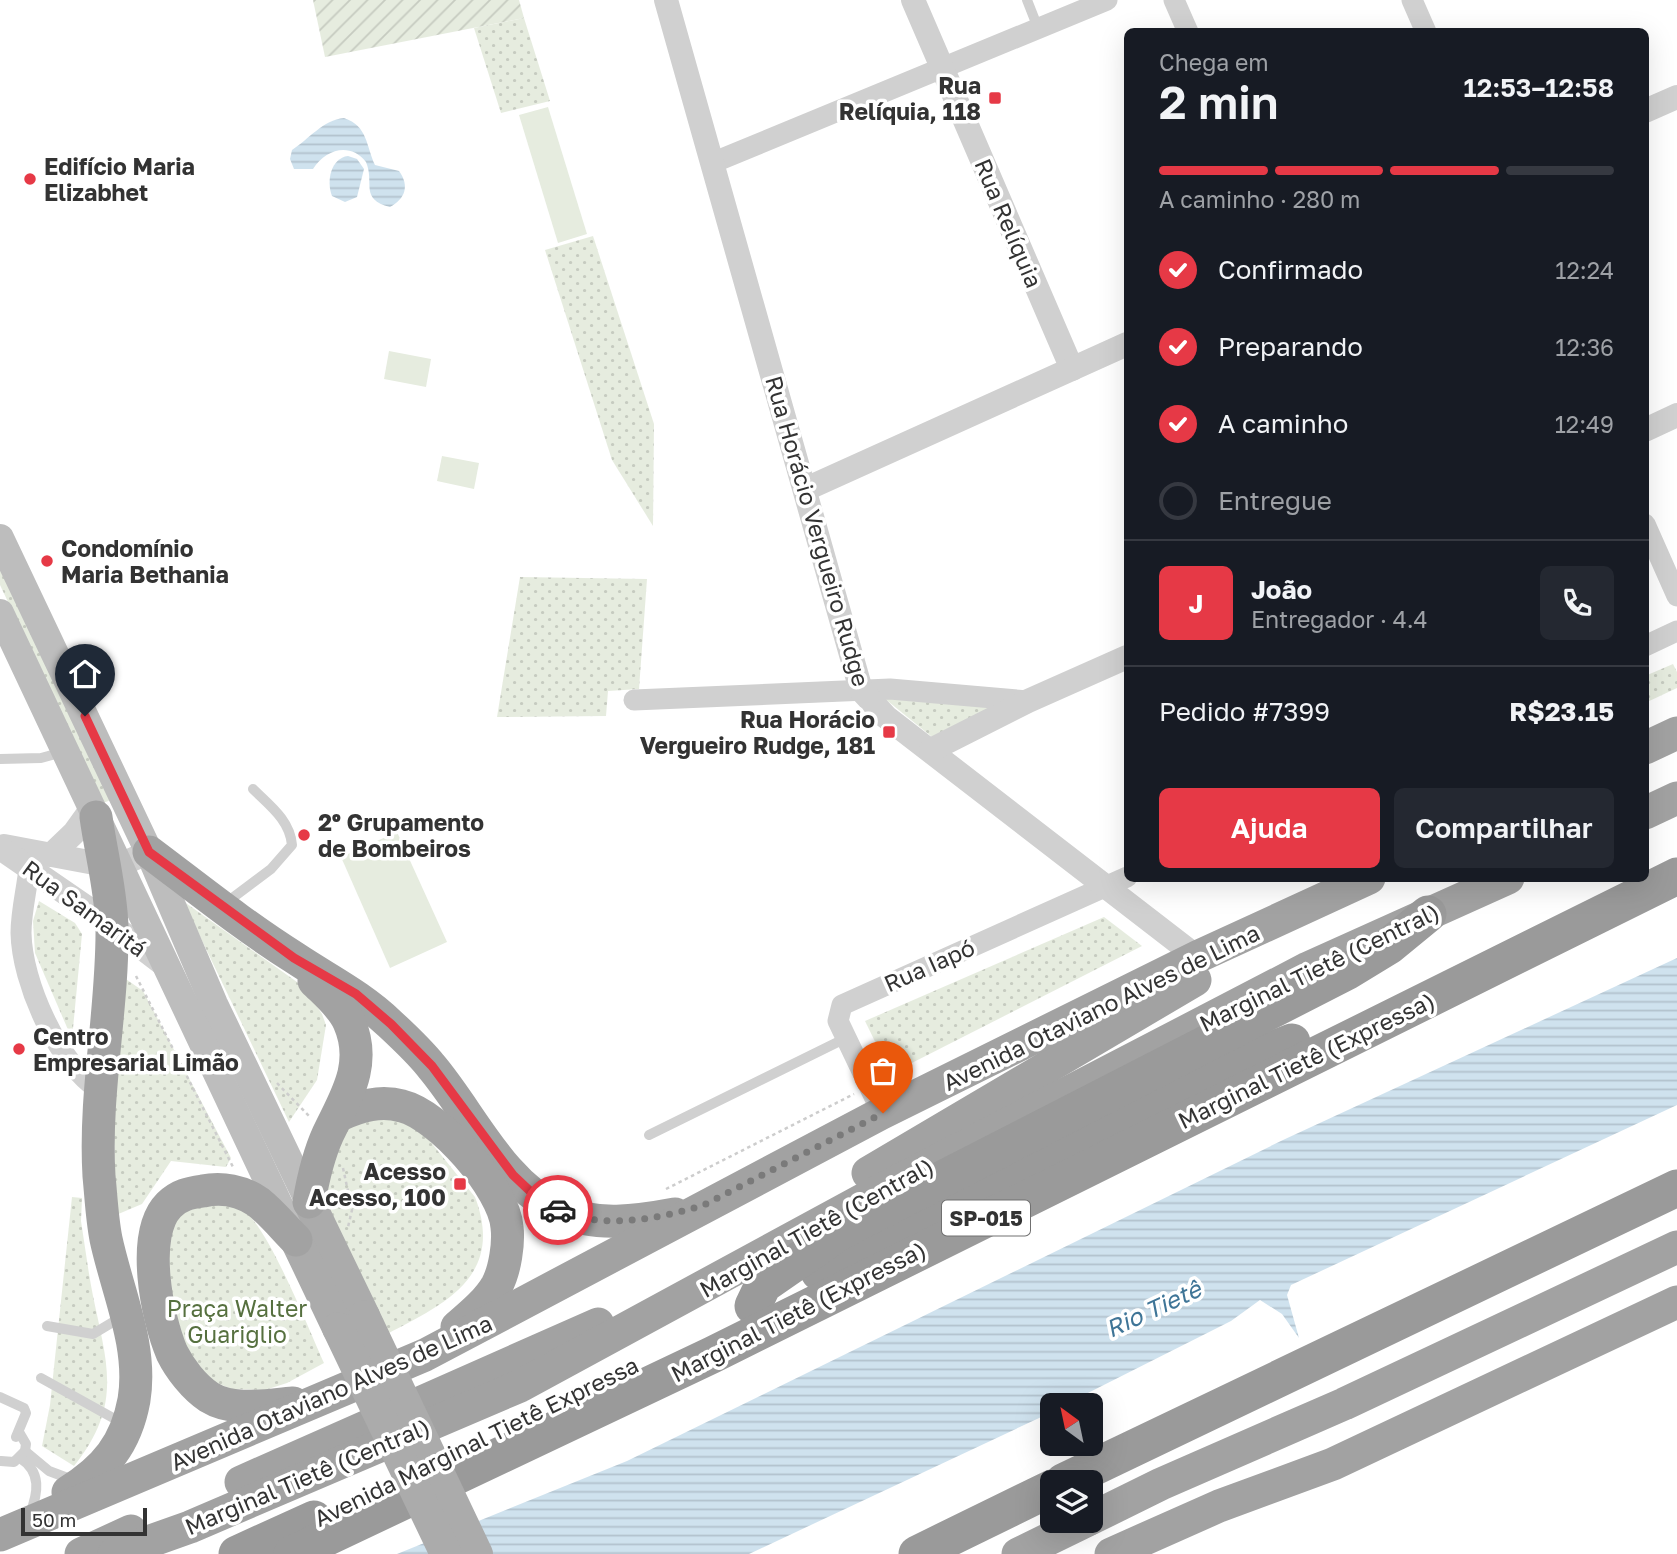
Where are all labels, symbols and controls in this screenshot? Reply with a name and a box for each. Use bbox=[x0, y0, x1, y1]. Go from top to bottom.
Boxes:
text: Chega em bbox=[1159, 48, 1269, 76]
place label: Rua Relíquia, 118 bbox=[839, 71, 981, 125]
text: 12:53–12:58 bbox=[1464, 72, 1614, 103]
text: 2 min bbox=[1159, 74, 1279, 129]
marker: Rua Relíquia, 118 bbox=[987, 90, 1003, 106]
place label: Edifício Maria Elizabhet bbox=[44, 152, 195, 206]
street label: Rua Relíquia bbox=[969, 154, 1049, 292]
marker: Edifício Maria Elizabhet bbox=[22, 171, 38, 187]
text: A caminho · 280 m bbox=[1159, 185, 1360, 213]
icon: check bbox=[1159, 251, 1197, 289]
text: Confirmado bbox=[1218, 254, 1363, 285]
text: 12:24 bbox=[1555, 256, 1614, 284]
icon: check bbox=[1159, 328, 1197, 366]
text: Preparando bbox=[1218, 331, 1363, 362]
text: 12:36 bbox=[1555, 333, 1614, 361]
street label: Rua Horácio Vergueiro Rudge bbox=[760, 372, 876, 690]
icon: check bbox=[1159, 405, 1197, 443]
text: A caminho bbox=[1218, 408, 1348, 439]
text: 12:49 bbox=[1555, 410, 1614, 438]
text: Entregue bbox=[1218, 485, 1332, 516]
place label: Condomínio Maria Bethania bbox=[61, 534, 229, 588]
marker: Condomínio Maria Bethania bbox=[39, 553, 55, 569]
button: phone bbox=[1540, 566, 1614, 640]
text: João bbox=[1251, 574, 1312, 605]
text: J bbox=[1189, 588, 1203, 619]
text: Entregador · 4.4 bbox=[1251, 605, 1428, 633]
pin bbox=[55, 644, 115, 716]
icon: home bbox=[66, 655, 104, 693]
text: Pedido #7399 bbox=[1159, 696, 1330, 727]
text: R$23.15 bbox=[1509, 696, 1614, 727]
place label: Rua Horácio Vergueiro Rudge, 181 bbox=[640, 705, 875, 759]
marker: Rua Horácio Vergueiro Rudge, 181 bbox=[881, 724, 897, 740]
button: Ajuda bbox=[1159, 788, 1380, 868]
button: Compartilhar bbox=[1394, 788, 1614, 868]
place label: 2º Grupamento de Bombeiros bbox=[318, 808, 484, 862]
marker: 2º Grupamento de Bombeiros bbox=[296, 827, 312, 843]
street label: Rua Samaritá bbox=[18, 854, 152, 962]
street label: Marginal Tietê (Central) bbox=[1195, 897, 1443, 1037]
street label: Avenida Otaviano Alves de Lima bbox=[938, 918, 1264, 1096]
street label: Rua Iapó bbox=[879, 933, 979, 997]
street label: Marginal Tietê (Expressa) bbox=[1173, 986, 1439, 1134]
place label: Centro Empresarial Limão bbox=[33, 1022, 239, 1076]
marker: Centro Empresarial Limão bbox=[11, 1041, 27, 1057]
pin bbox=[853, 1041, 913, 1113]
icon: bag bbox=[864, 1052, 902, 1090]
street label: Marginal Tietê (Central) bbox=[694, 1151, 938, 1303]
place label: Acesso Acesso, 100 bbox=[309, 1157, 446, 1211]
courier bbox=[523, 1175, 593, 1245]
marker: Acesso Acesso, 100 bbox=[452, 1176, 468, 1192]
icon: car bbox=[539, 1191, 577, 1229]
road number: SP-015 bbox=[942, 1200, 1030, 1236]
street label: Marginal Tietê (Expressa) bbox=[666, 1235, 930, 1387]
water label: Rio Tietê bbox=[1101, 1272, 1207, 1343]
park label: Praça Walter Guariglio bbox=[167, 1294, 307, 1348]
street label: Avenida Otaviano Alves de Lima bbox=[166, 1308, 496, 1476]
street label: Avenida Marginal Tietê Expressa bbox=[309, 1350, 643, 1532]
north arrow bbox=[1040, 1393, 1102, 1456]
map controls bbox=[1040, 1393, 1103, 1533]
street label: Marginal Tietê (Central) bbox=[181, 1412, 433, 1540]
button: layers bbox=[1040, 1470, 1103, 1533]
scale bar bbox=[21, 1505, 147, 1537]
text: 50 m bbox=[32, 1508, 76, 1531]

